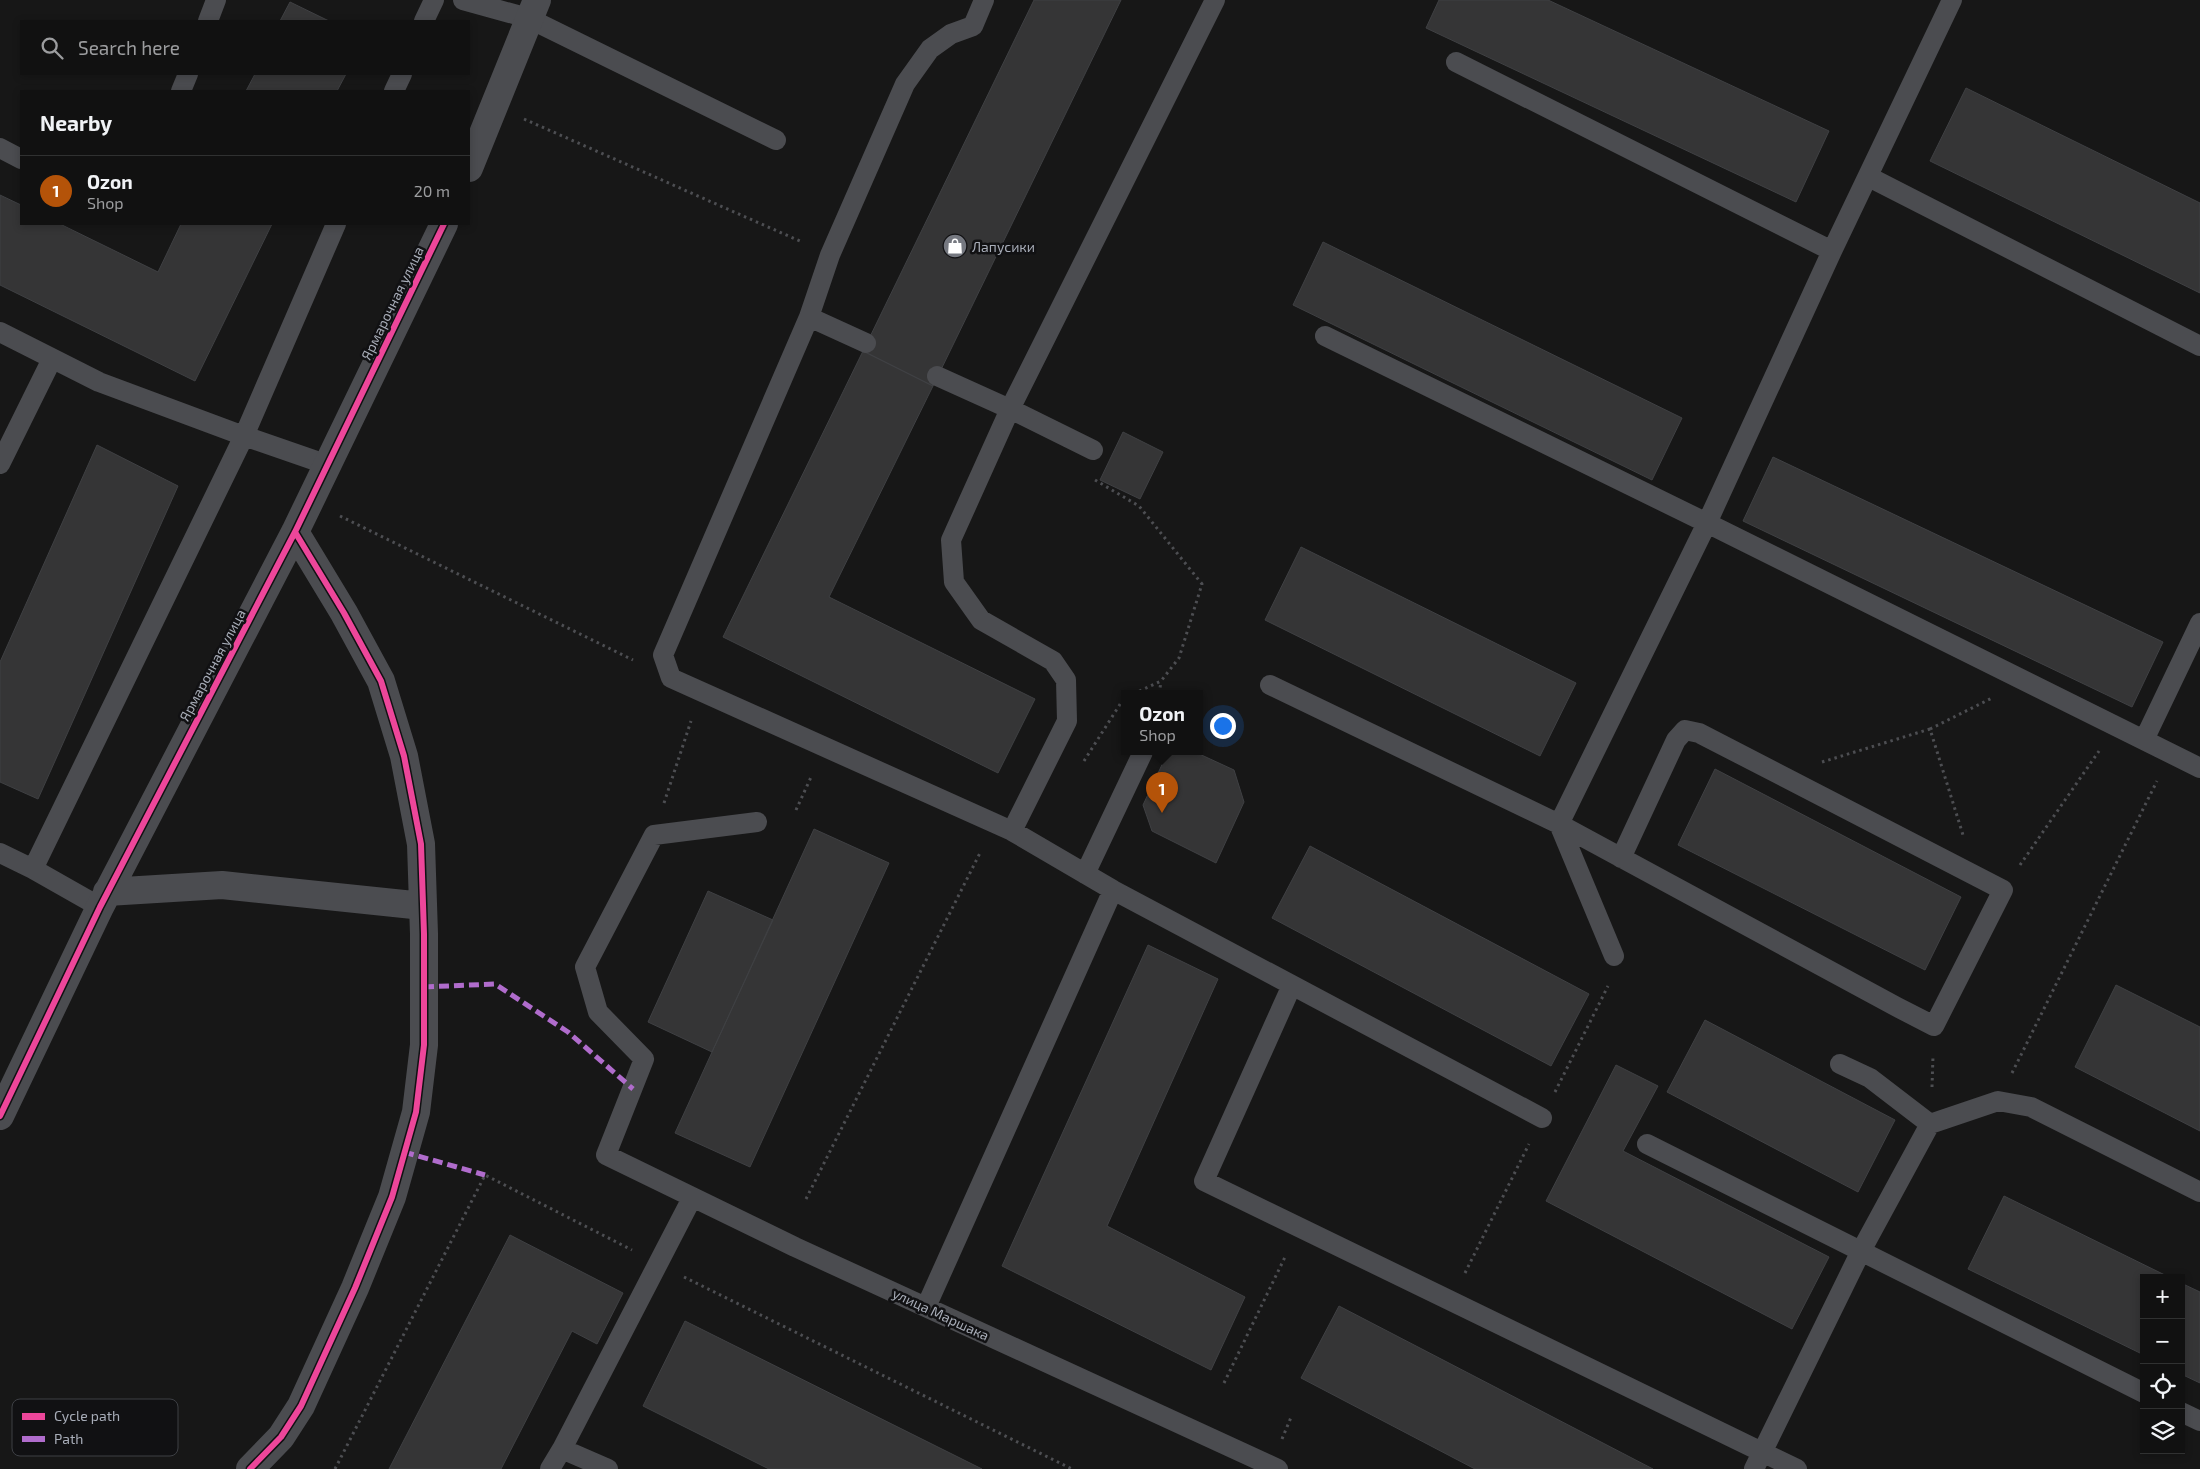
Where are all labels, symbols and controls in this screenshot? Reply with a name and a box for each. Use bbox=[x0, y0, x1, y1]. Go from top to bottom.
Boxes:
search box bbox=[20, 20, 470, 75]
icon: search bbox=[38, 34, 66, 62]
text: Search here bbox=[78, 36, 180, 59]
text: Nearby bbox=[40, 110, 112, 135]
text: Ozon bbox=[87, 170, 133, 193]
text: 1 bbox=[53, 181, 59, 200]
text: 20 m bbox=[414, 181, 450, 200]
text: Shop bbox=[87, 193, 124, 212]
shop icon: Лапусики bbox=[942, 233, 968, 259]
place label: Лапусики bbox=[972, 238, 1035, 255]
street label: Ярмарочная улица bbox=[357, 243, 427, 363]
street label: Ярмарочная улица bbox=[175, 606, 249, 724]
popup bbox=[1121, 690, 1203, 755]
text: Ozon bbox=[1139, 702, 1185, 725]
your location bbox=[1210, 713, 1236, 739]
text: Shop bbox=[1139, 725, 1176, 744]
pin: 1 bbox=[1146, 772, 1178, 813]
map controls bbox=[2140, 1274, 2185, 1454]
button: + bbox=[2140, 1274, 2185, 1319]
street label: улица Маршака bbox=[890, 1284, 992, 1344]
button: − bbox=[2140, 1319, 2185, 1364]
button: locate bbox=[2140, 1364, 2185, 1409]
legend bbox=[12, 1399, 178, 1456]
text: Cycle path bbox=[54, 1407, 120, 1424]
button: layers bbox=[2140, 1409, 2185, 1454]
text: Path bbox=[54, 1430, 83, 1447]

